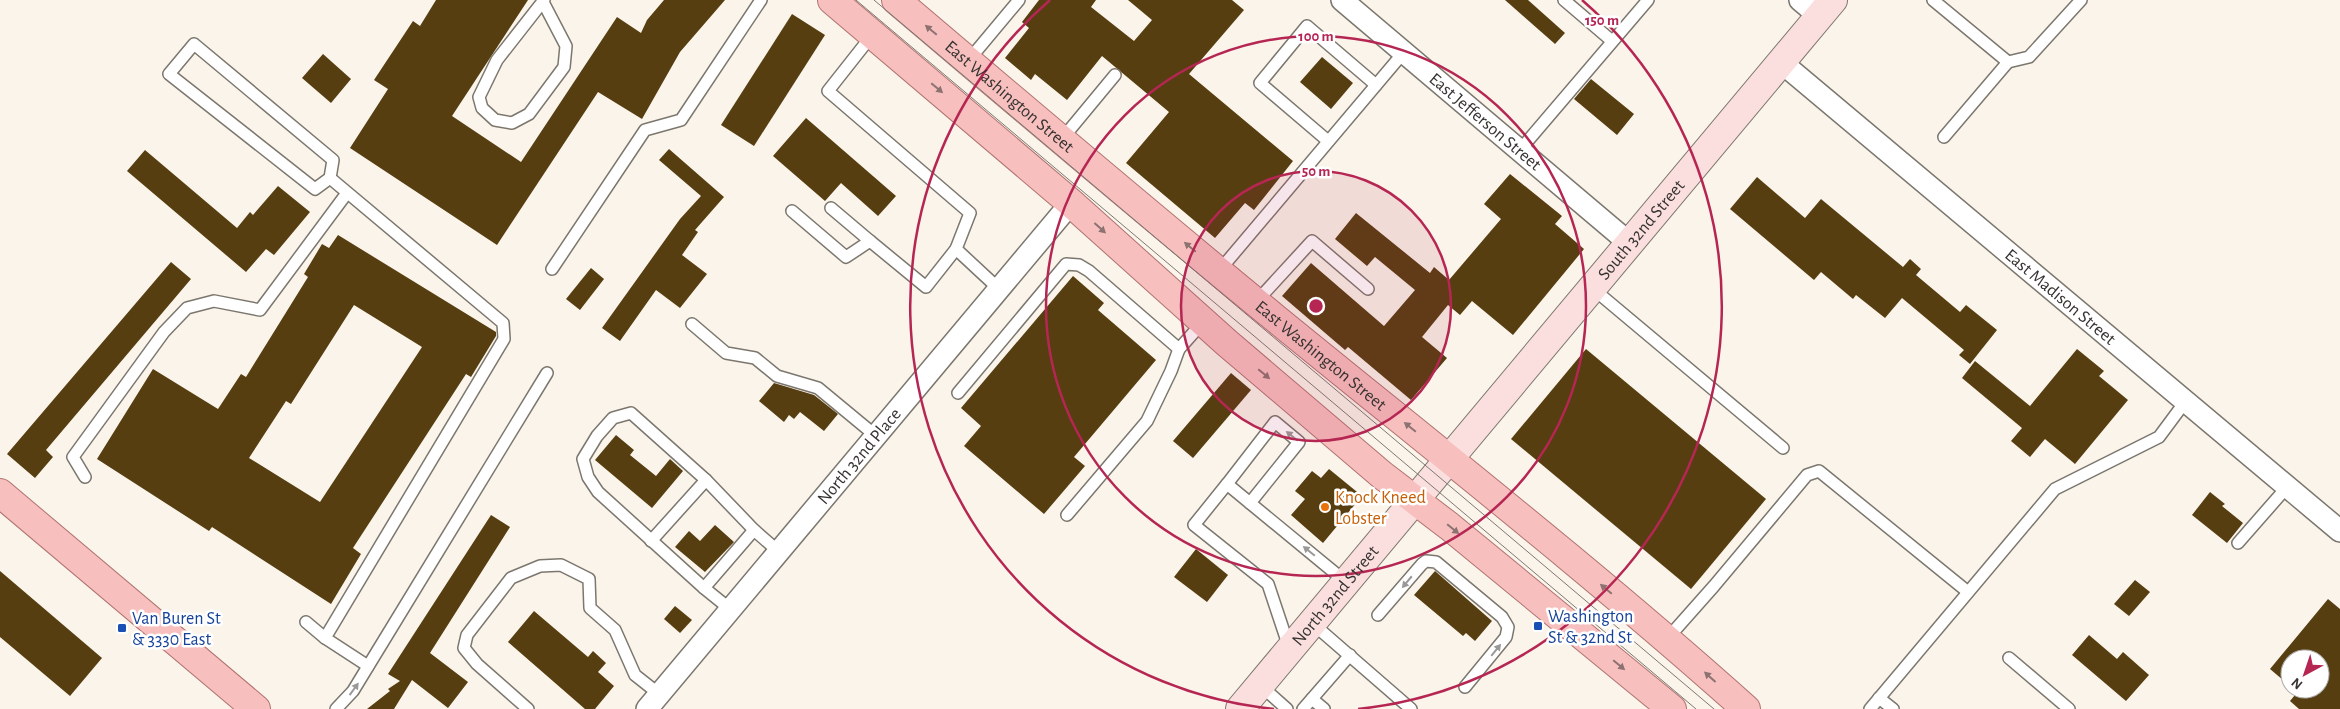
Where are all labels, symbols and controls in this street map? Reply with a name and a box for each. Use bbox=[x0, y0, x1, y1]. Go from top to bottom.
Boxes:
text: 150 m bbox=[1585, 13, 1619, 28]
one-way arrow bbox=[925, 24, 938, 35]
text: 100 m bbox=[1298, 29, 1334, 44]
street label: East Washington Street bbox=[941, 38, 1077, 157]
street label: East Jefferson Street bbox=[1425, 70, 1544, 175]
one-way arrow bbox=[930, 82, 943, 93]
text: 50 m bbox=[1302, 164, 1330, 179]
street label: South 32nd Street bbox=[1595, 177, 1689, 284]
one-way arrow bbox=[1093, 222, 1105, 234]
one-way arrow bbox=[1183, 241, 1196, 252]
street label: East Madison Street bbox=[2001, 246, 2119, 349]
centre of rings bbox=[1307, 297, 1325, 315]
street label: East Washington Street bbox=[1252, 298, 1389, 415]
one-way arrow bbox=[1258, 369, 1271, 380]
street label: North 32nd Place bbox=[815, 405, 905, 508]
one-way arrow bbox=[1404, 422, 1417, 433]
one-way arrow bbox=[1286, 431, 1299, 442]
place label: Knock Kneed Lobster bbox=[1335, 489, 1426, 528]
marker: Knock Kneed Lobster bbox=[1319, 501, 1331, 513]
one-way arrow bbox=[1446, 524, 1459, 535]
street label: North 32nd Street bbox=[1289, 543, 1383, 650]
one-way arrow bbox=[1302, 545, 1315, 556]
one-way arrow bbox=[1401, 575, 1412, 588]
one-way arrow bbox=[1600, 583, 1613, 594]
place label: Washington St & 32nd St bbox=[1548, 608, 1633, 647]
place label: Van Buren St & 3330 East bbox=[132, 610, 221, 649]
marker: Washington St & 32nd St bbox=[1532, 620, 1544, 632]
marker: Van Buren St & 3330 East bbox=[116, 622, 128, 634]
one-way arrow bbox=[1490, 643, 1501, 656]
north arrow bbox=[2280, 649, 2330, 699]
one-way arrow bbox=[1613, 660, 1626, 671]
one-way arrow bbox=[1703, 671, 1716, 682]
text: N bbox=[2289, 675, 2306, 692]
one-way arrow bbox=[348, 683, 359, 696]

